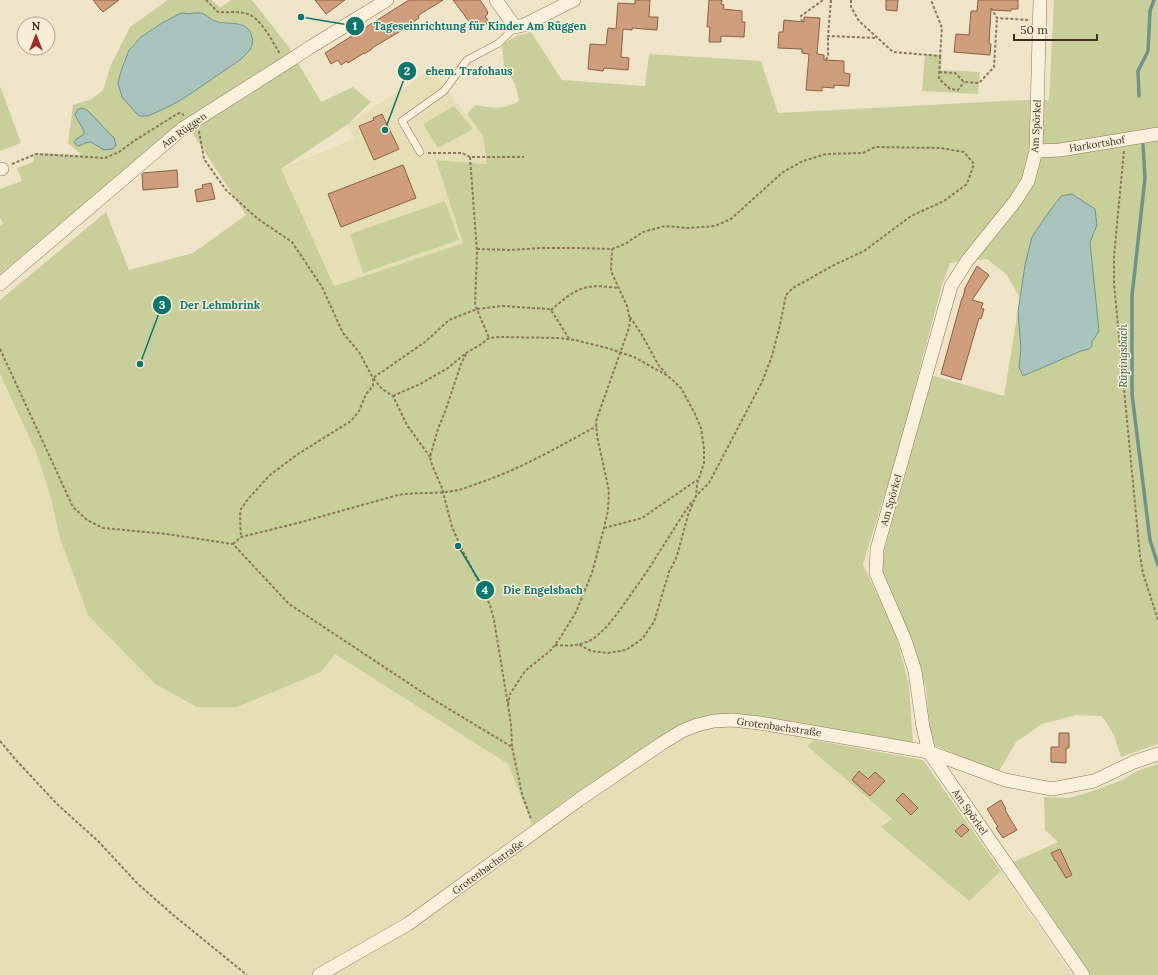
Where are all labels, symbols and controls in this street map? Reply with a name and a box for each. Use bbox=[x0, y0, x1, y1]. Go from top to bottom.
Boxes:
callout: Tageseinrichtung für Kinder Am Rüggen bbox=[345, 14, 594, 37]
north arrow bbox=[16, 16, 56, 56]
scale bar bbox=[1014, 16, 1097, 42]
text: 1 bbox=[353, 18, 358, 33]
text: N bbox=[32, 19, 41, 33]
text: Tageseinrichtung für Kinder Am Rüggen bbox=[374, 19, 586, 33]
text: 50 m bbox=[1020, 22, 1048, 37]
callout: ehem. Trafohaus bbox=[397, 59, 520, 82]
text: 2 bbox=[404, 63, 410, 78]
text: ehem. Trafohaus bbox=[425, 64, 513, 78]
street label: Am Spörkel bbox=[1028, 99, 1044, 154]
street label: Am Rüggen bbox=[158, 109, 209, 151]
street label: Harkortshof bbox=[1068, 133, 1126, 155]
callout: Der Lehmbrink bbox=[152, 294, 269, 317]
text: 3 bbox=[159, 297, 166, 312]
text: Der Lehmbrink bbox=[180, 298, 261, 312]
water label: Rüpingsbach bbox=[1116, 324, 1130, 388]
street label: Am Spörkel bbox=[877, 472, 905, 528]
callout: Die Engelsbach bbox=[475, 578, 591, 601]
text: 4 bbox=[482, 582, 489, 597]
text: Die Engelsbach bbox=[503, 583, 583, 597]
street label: Grotenbachstraße bbox=[736, 715, 823, 739]
street label: Am Spörkel bbox=[949, 786, 991, 838]
street label: Grotenbachstraße bbox=[450, 836, 527, 897]

